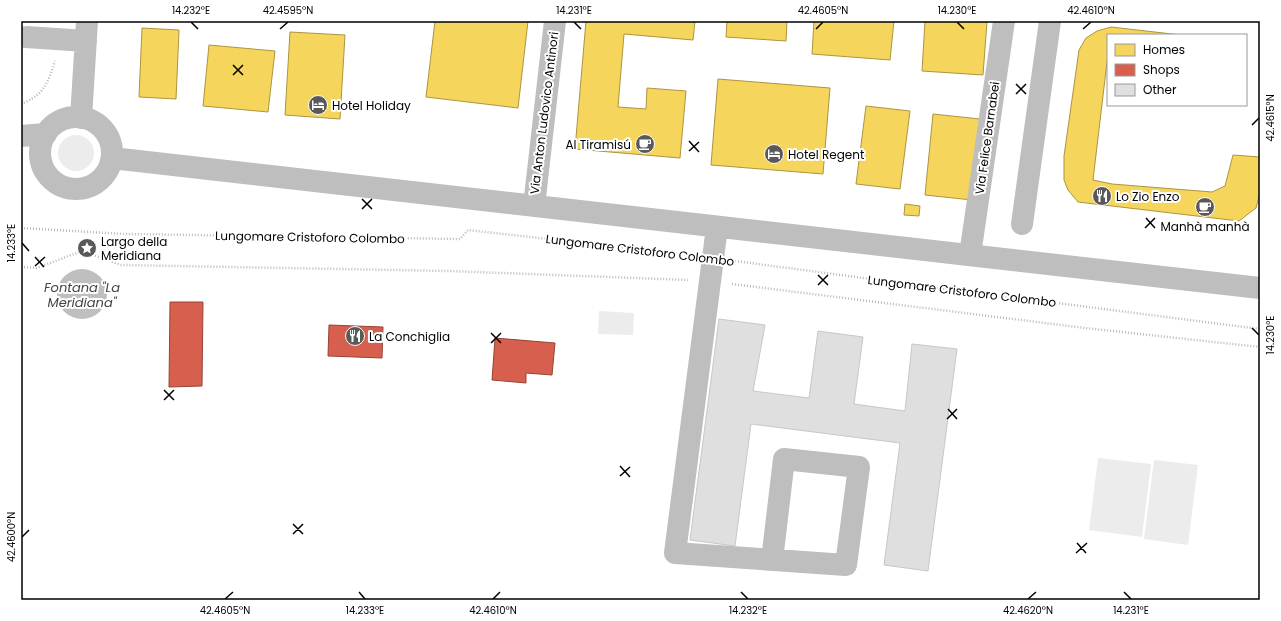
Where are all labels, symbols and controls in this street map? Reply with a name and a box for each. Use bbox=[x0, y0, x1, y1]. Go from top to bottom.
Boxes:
text: 14.232°E bbox=[172, 3, 210, 18]
text: 42.4595°N bbox=[263, 3, 313, 18]
text: 14.231°E bbox=[556, 3, 592, 18]
text: 42.4605°N bbox=[798, 3, 848, 18]
text: 14.230°E bbox=[938, 3, 976, 18]
text: 42.4610°N bbox=[1067, 3, 1115, 18]
street label: Via Anton Ludovico Antinori bbox=[526, 31, 562, 195]
legend bbox=[1107, 34, 1247, 106]
text: Homes bbox=[1143, 41, 1185, 58]
text: Shops bbox=[1143, 61, 1180, 78]
street label: Via Felice Barnabei bbox=[971, 80, 1003, 196]
text: Other bbox=[1143, 81, 1177, 98]
hotel icon: Hotel Holiday bbox=[307, 94, 329, 116]
text: 42.4615°N bbox=[1263, 94, 1278, 142]
place label: Hotel Holiday bbox=[332, 97, 411, 114]
cafe icon: Al Tiramisú bbox=[634, 133, 656, 155]
place label: Al Tiramisú bbox=[565, 136, 631, 153]
hotel icon: Hotel Regent bbox=[763, 143, 785, 165]
place label: Hotel Regent bbox=[788, 146, 864, 163]
restaurant icon: Lo Zio Enzo bbox=[1091, 185, 1113, 207]
place label: Lo Zio Enzo bbox=[1116, 188, 1180, 205]
cafe icon: Manhà manhà bbox=[1194, 196, 1216, 218]
place label: Manhà manhà bbox=[1160, 218, 1250, 235]
text: 14.233°E bbox=[4, 224, 19, 262]
street label: Lungomare Cristoforo Colombo bbox=[215, 227, 405, 247]
street label: Lungomare Cristoforo Colombo bbox=[545, 230, 735, 270]
place label: Largo della Meridiana bbox=[101, 233, 167, 264]
place icon: Largo della Meridiana bbox=[76, 237, 98, 259]
street label: Lungomare Cristoforo Colombo bbox=[867, 271, 1057, 311]
water label: Fontana "La Meridiana" bbox=[44, 278, 120, 312]
text: 14.230°E bbox=[1263, 316, 1278, 354]
restaurant icon: La Conchiglia bbox=[344, 325, 366, 347]
place label: La Conchiglia bbox=[369, 328, 450, 345]
text: 42.4600°N bbox=[4, 512, 19, 562]
text: 42.4605°N bbox=[200, 603, 250, 618]
text: 14.233°E bbox=[346, 603, 384, 618]
text: 42.4610°N bbox=[469, 603, 517, 618]
text: 14.232°E bbox=[729, 603, 767, 618]
text: 42.4620°N bbox=[1003, 603, 1053, 618]
text: 14.231°E bbox=[1113, 603, 1149, 618]

